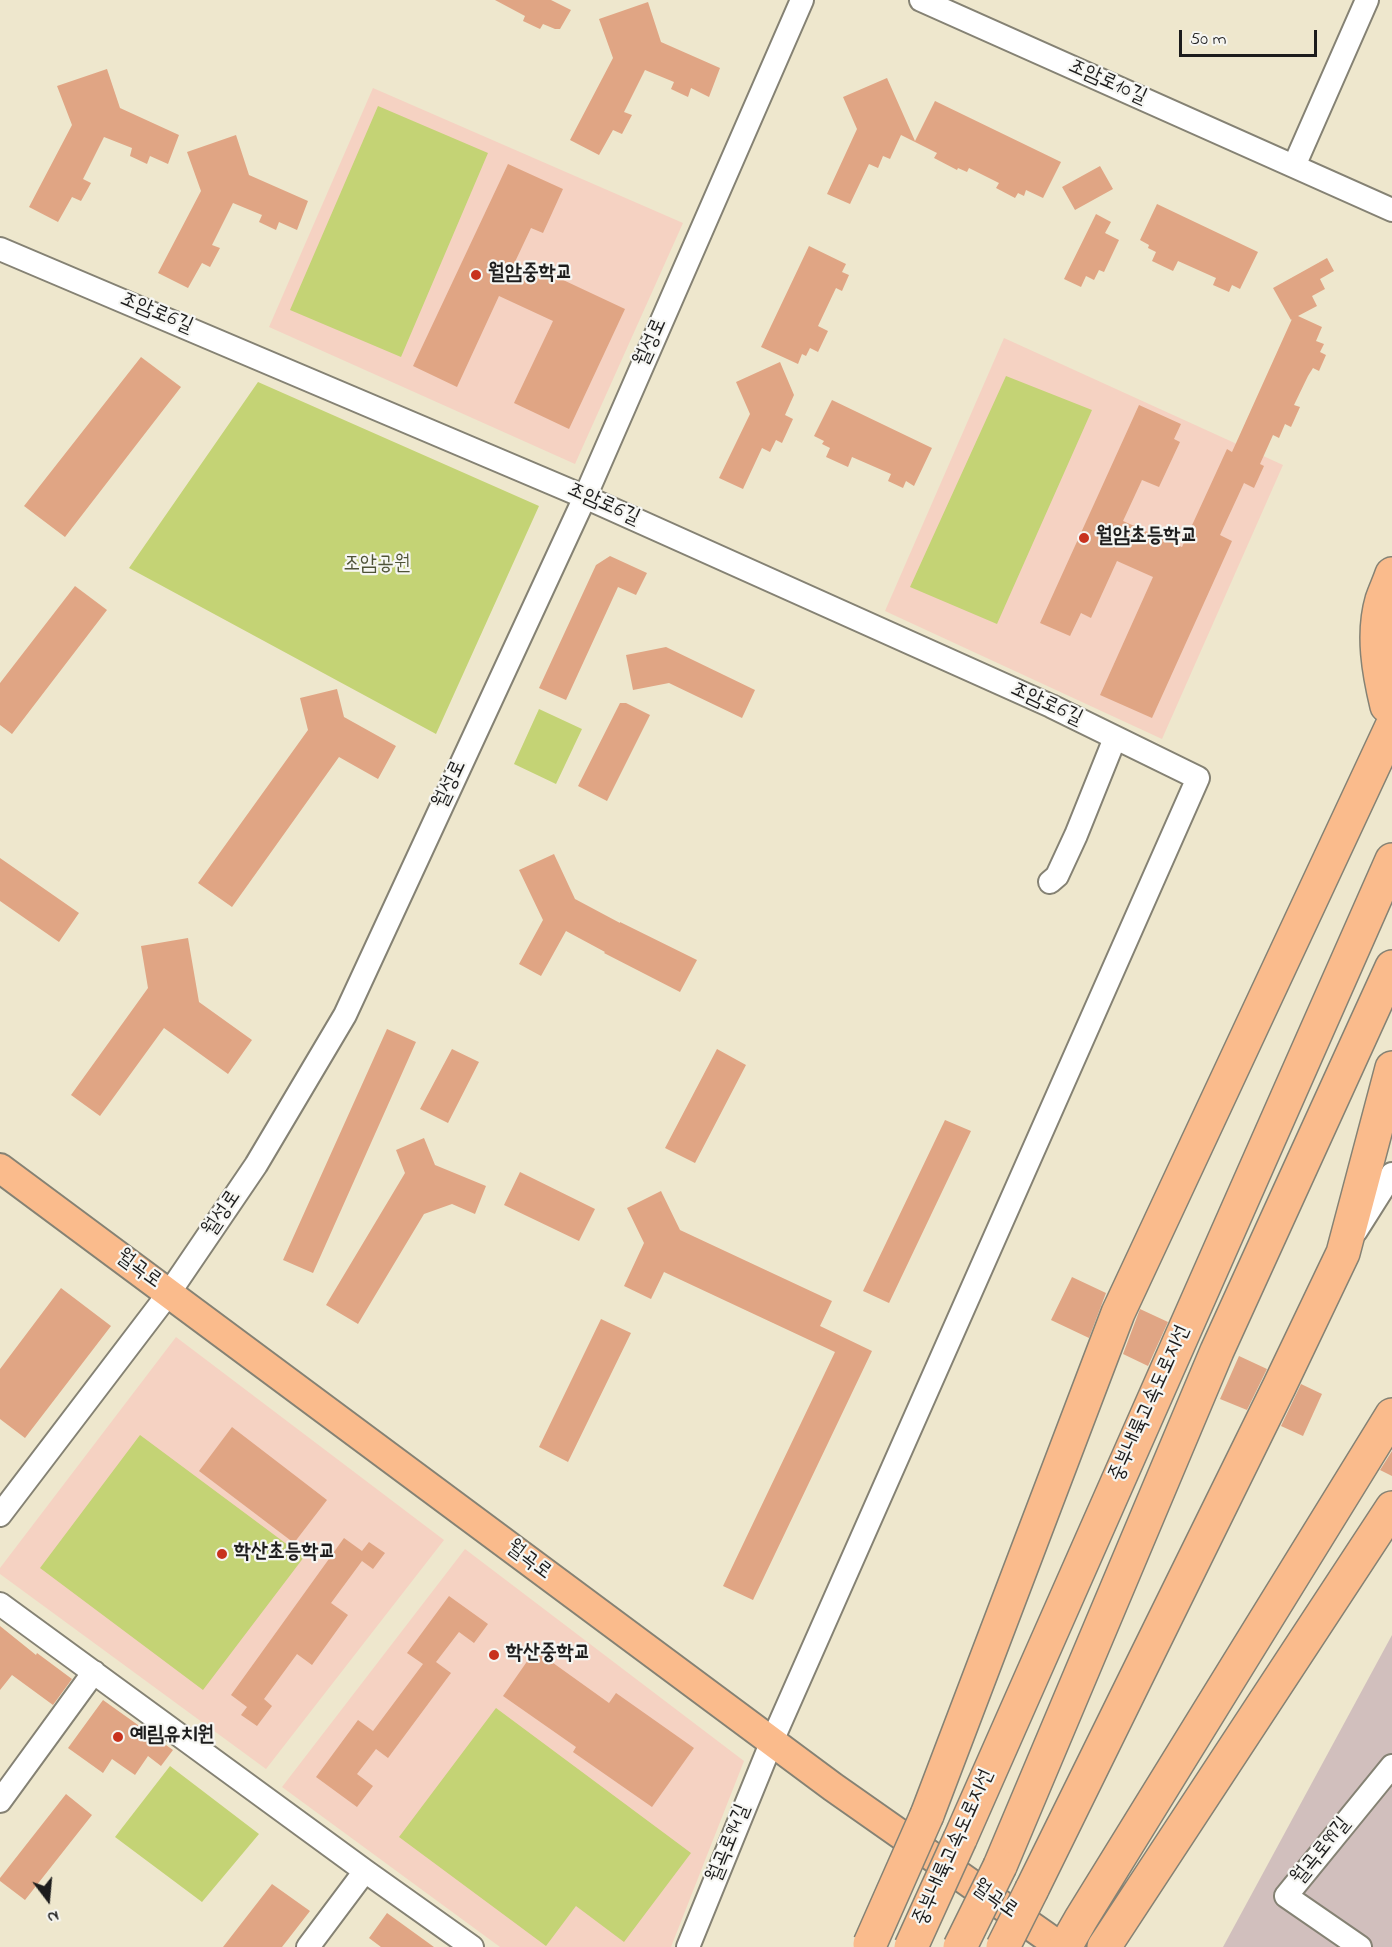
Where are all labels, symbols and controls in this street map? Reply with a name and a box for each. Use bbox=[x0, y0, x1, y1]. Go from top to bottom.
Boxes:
scale bar bbox=[1182, 18, 1320, 56]
text: 50 m bbox=[1190, 27, 1227, 53]
street label: 조암로10길 bbox=[1064, 55, 1150, 111]
place label: 월암중학교 bbox=[488, 262, 572, 288]
marker: 월암중학교 bbox=[469, 268, 483, 282]
street label: 조암로6길 bbox=[116, 287, 196, 341]
street label: 월성로 bbox=[630, 315, 674, 371]
street label: 조암로6길 bbox=[563, 478, 643, 532]
place label: 월암초등학교 bbox=[1096, 525, 1197, 551]
marker: 월암초등학교 bbox=[1077, 531, 1091, 545]
park label: 조암공원 bbox=[343, 553, 411, 579]
street label: 조암로6길 bbox=[1006, 677, 1086, 733]
street label: 월성로 bbox=[429, 757, 473, 813]
street label: 월성로 bbox=[198, 1186, 248, 1242]
street label: 월곡로 bbox=[110, 1245, 166, 1295]
street label: 중부내륙고속도로지선 bbox=[1105, 1322, 1197, 1486]
street label: 월곡로 bbox=[500, 1536, 556, 1586]
place label: 학산초등학교 bbox=[234, 1541, 335, 1567]
marker: 학산초등학교 bbox=[215, 1547, 229, 1561]
place label: 학산중학교 bbox=[506, 1642, 590, 1668]
marker: 학산중학교 bbox=[487, 1648, 501, 1662]
place label: 예림유치원 bbox=[130, 1724, 214, 1750]
marker: 예림유치원 bbox=[111, 1730, 125, 1744]
street label: 중부내륙고속도로지선 bbox=[909, 1766, 1001, 1930]
street label: 월곡로94길 bbox=[703, 1801, 757, 1887]
street label: 월곡로99길 bbox=[1287, 1813, 1357, 1891]
north arrow bbox=[18, 1869, 78, 1929]
street label: 월곡로 bbox=[966, 1875, 1022, 1925]
text: N bbox=[44, 1903, 61, 1929]

